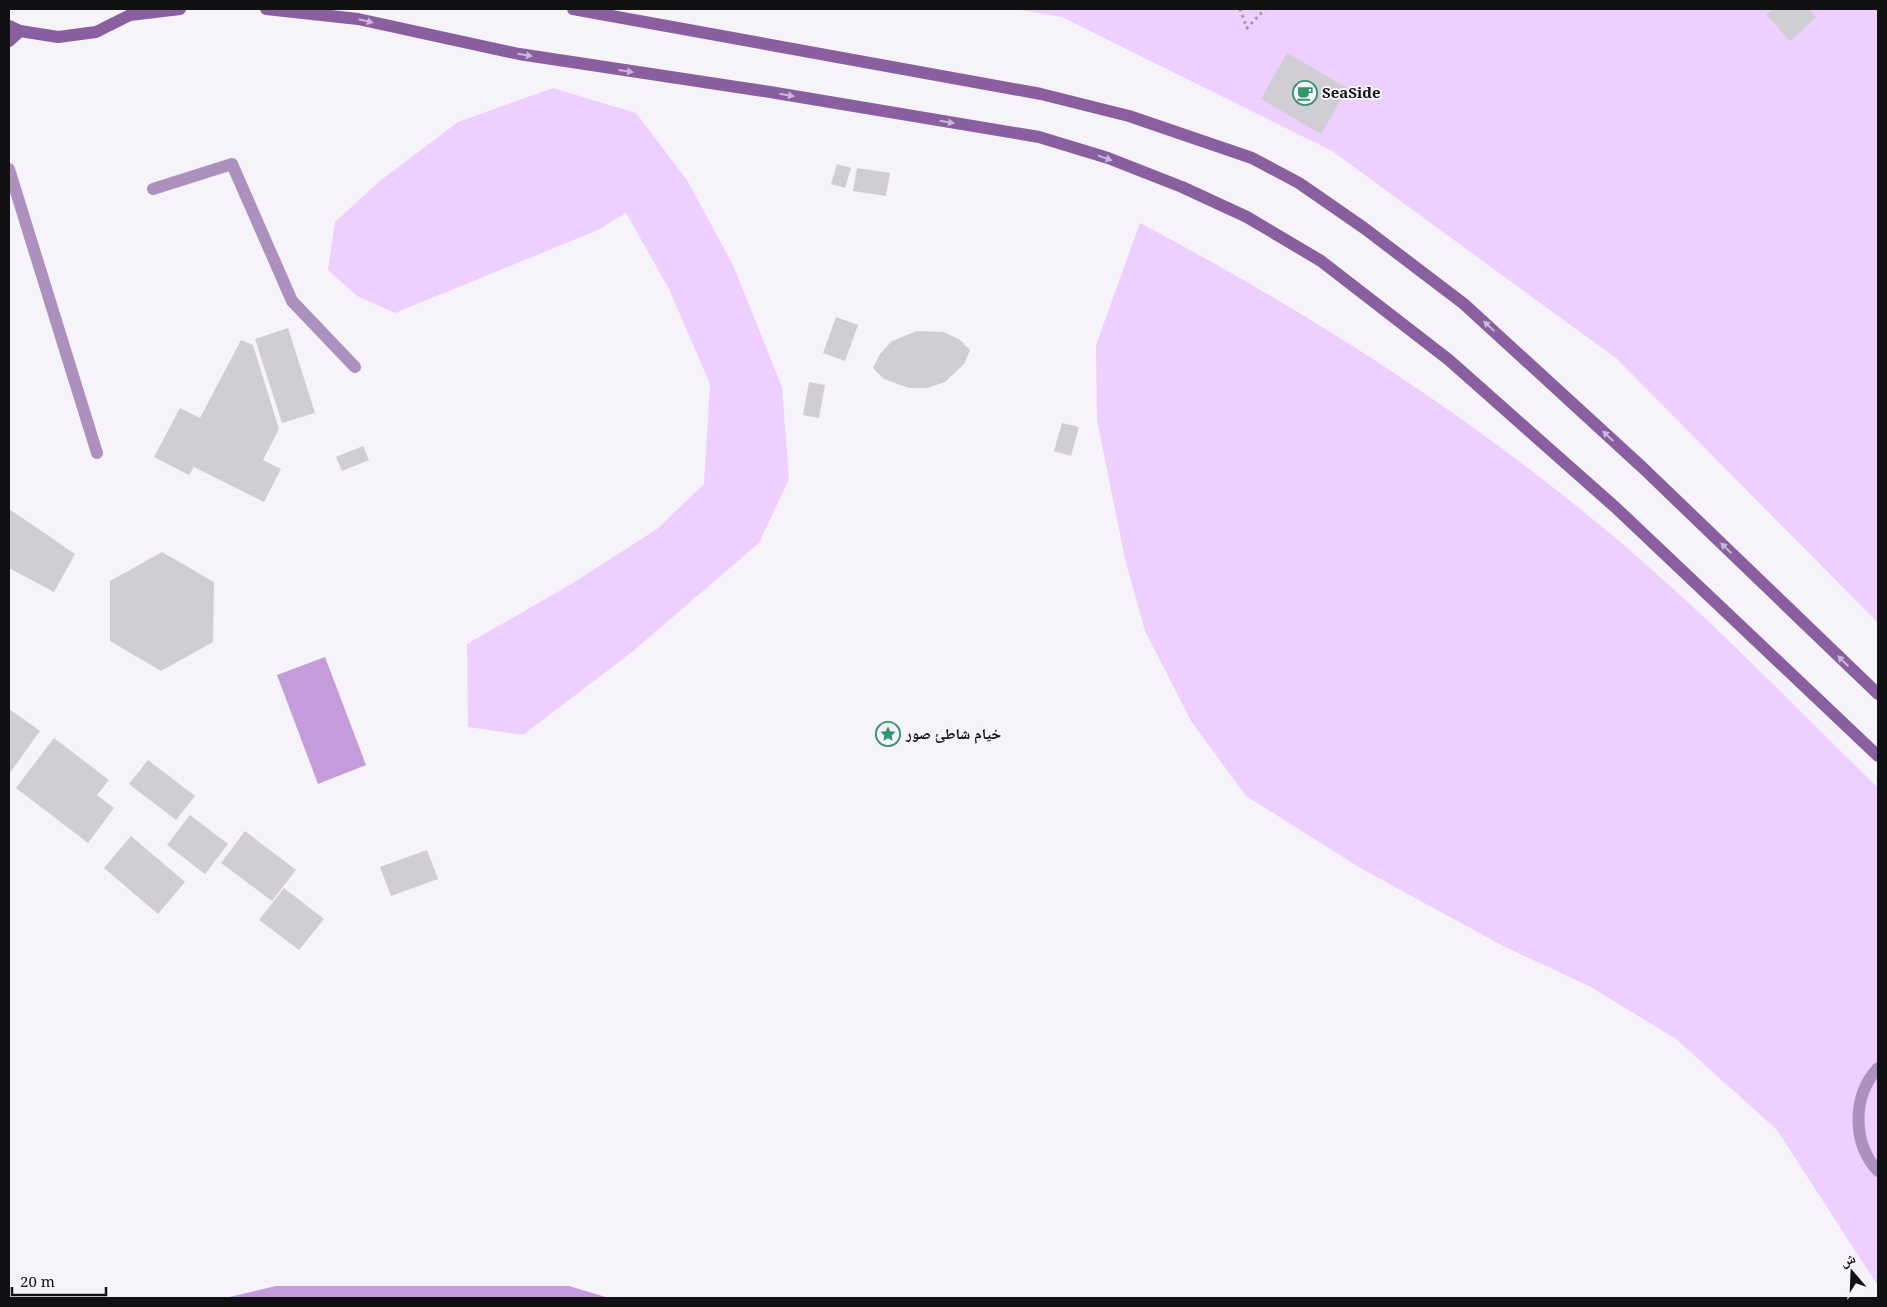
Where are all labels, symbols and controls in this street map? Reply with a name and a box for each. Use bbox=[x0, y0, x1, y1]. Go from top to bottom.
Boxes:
one-way arrow bbox=[358, 17, 374, 25]
one-way arrow bbox=[517, 52, 533, 60]
one-way arrow bbox=[618, 67, 634, 75]
cafe icon: SeaSide bbox=[1292, 80, 1318, 106]
place label: SeaSide bbox=[1322, 82, 1381, 102]
one-way arrow bbox=[779, 91, 795, 99]
one-way arrow bbox=[939, 119, 955, 127]
one-way arrow bbox=[1098, 154, 1113, 162]
one-way arrow bbox=[1483, 320, 1495, 332]
one-way arrow bbox=[1603, 430, 1615, 442]
one-way arrow bbox=[1720, 542, 1732, 554]
one-way arrow bbox=[1837, 655, 1849, 667]
place icon: خيام شاطئ صور bbox=[875, 721, 901, 747]
place label: خيام شاطئ صور bbox=[905, 723, 1002, 744]
north arrow bbox=[1827, 1247, 1877, 1297]
text: ش bbox=[1837, 1248, 1858, 1271]
scale bar bbox=[12, 1264, 106, 1296]
text: 20 m bbox=[20, 1271, 55, 1291]

